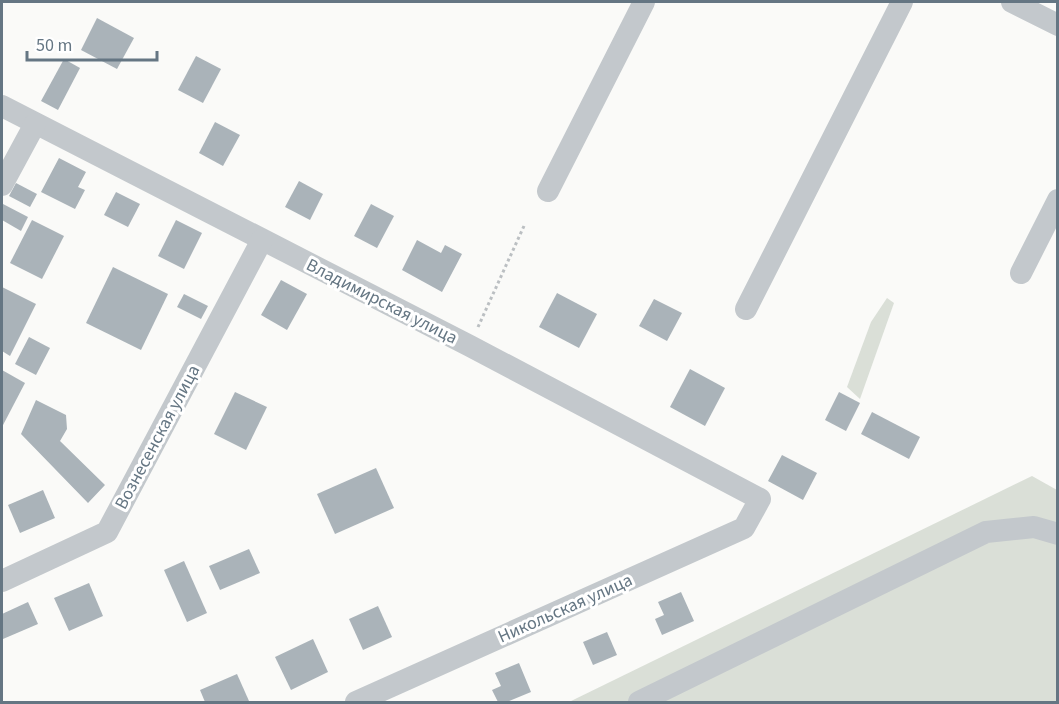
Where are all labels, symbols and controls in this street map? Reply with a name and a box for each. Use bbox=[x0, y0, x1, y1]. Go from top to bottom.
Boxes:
scale bar bbox=[27, 24, 158, 62]
text: 50 m bbox=[36, 33, 72, 58]
street label: Владимирская улица bbox=[302, 252, 462, 350]
street label: Вознесенская улица bbox=[109, 361, 206, 514]
street label: Никольская улица bbox=[494, 568, 636, 649]

